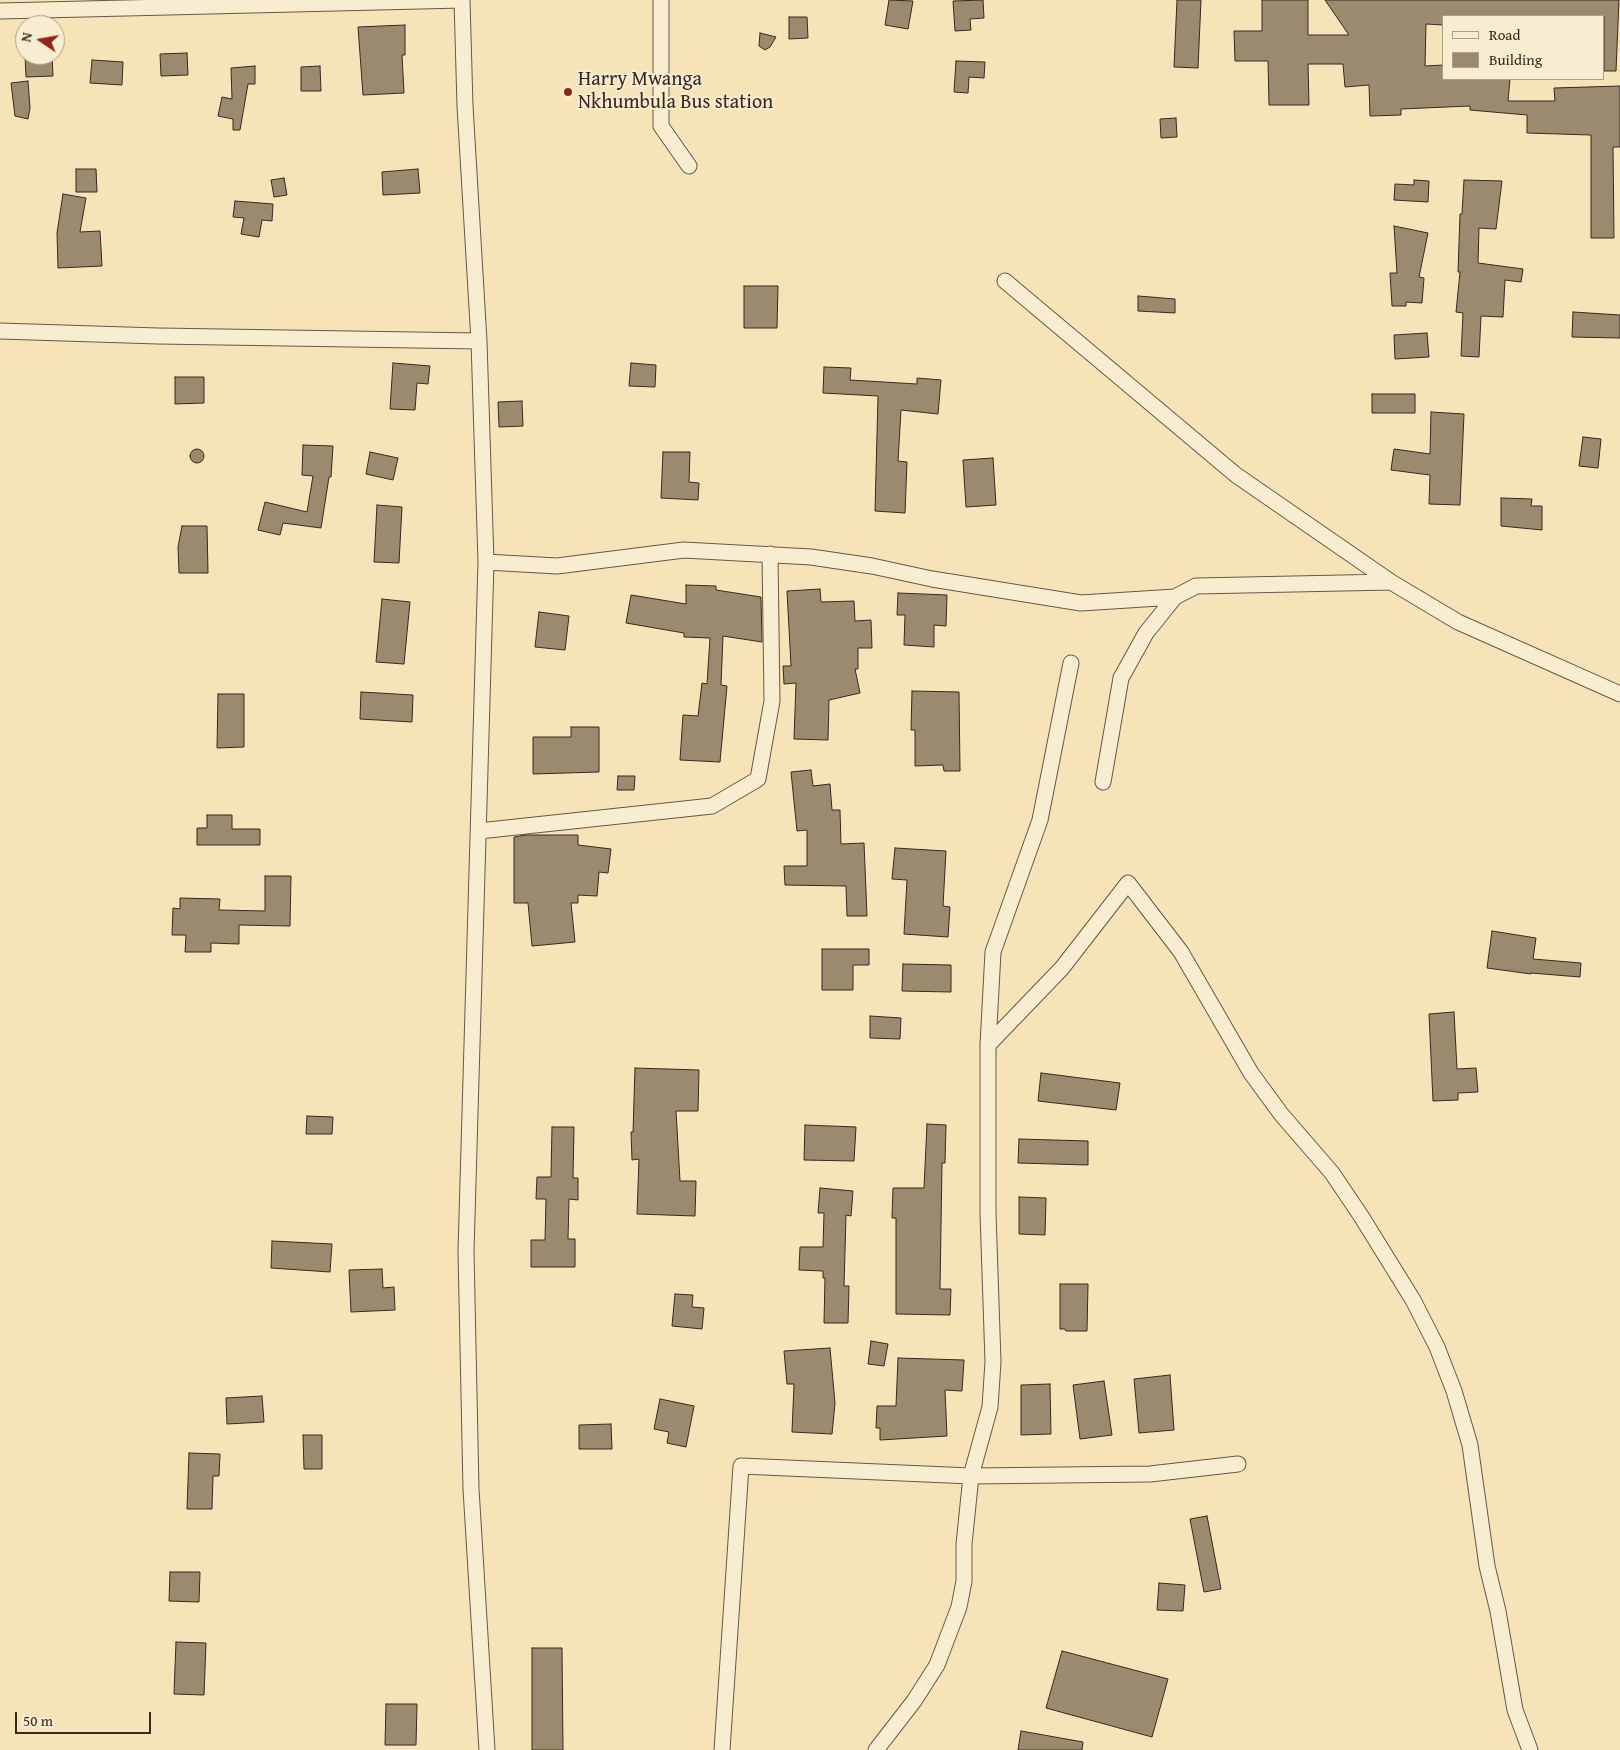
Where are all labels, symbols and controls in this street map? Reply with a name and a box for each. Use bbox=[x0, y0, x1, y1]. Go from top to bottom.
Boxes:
north arrow bbox=[15, 15, 65, 65]
legend bbox=[1442, 15, 1605, 80]
text: Road bbox=[1489, 24, 1520, 45]
text: N bbox=[16, 30, 37, 44]
text: Building bbox=[1489, 49, 1542, 70]
place label: Harry Mwanga Nkhumbula Bus station bbox=[578, 68, 773, 115]
marker: Harry Mwanga Nkhumbula Bus station bbox=[562, 86, 574, 98]
scale bar bbox=[18, 1702, 154, 1734]
text: 50 m bbox=[23, 1710, 53, 1731]

